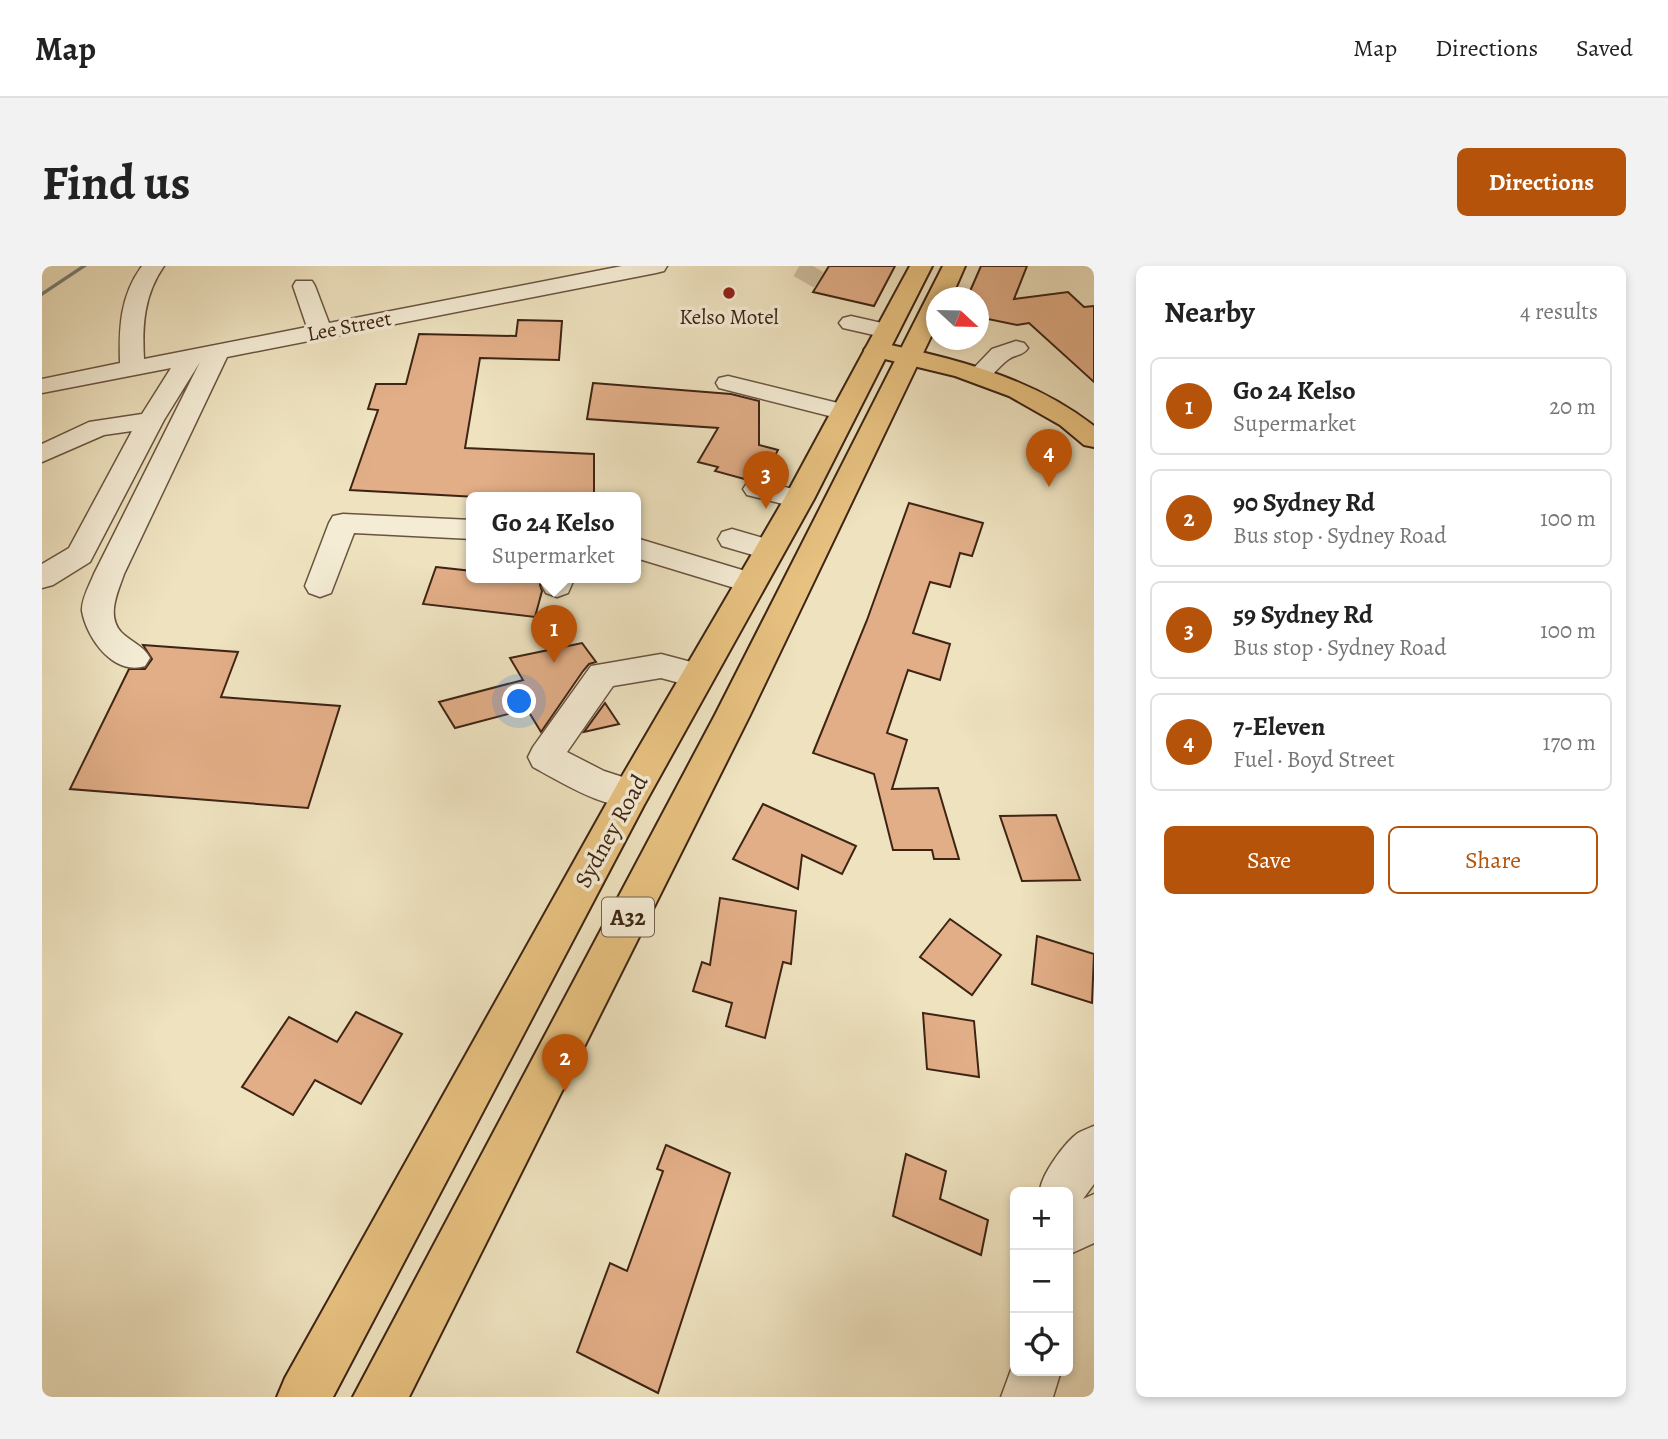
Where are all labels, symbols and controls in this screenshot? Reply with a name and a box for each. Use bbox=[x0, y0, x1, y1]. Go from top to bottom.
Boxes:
text: Map bbox=[35, 26, 96, 71]
text: Map bbox=[1353, 32, 1397, 64]
text: Directions bbox=[1435, 32, 1538, 64]
text: Saved bbox=[1576, 32, 1633, 64]
button: Directions bbox=[1457, 148, 1626, 216]
text: Find us bbox=[42, 149, 190, 216]
marker: Kelso Motel bbox=[721, 285, 737, 301]
north arrow bbox=[926, 287, 989, 350]
text: Nearby bbox=[1164, 292, 1255, 332]
text: 4 results bbox=[1520, 296, 1598, 327]
place label: Kelso Motel bbox=[679, 303, 779, 331]
street label: Lee Street bbox=[304, 304, 394, 348]
text: Go 24 Kelso bbox=[1233, 373, 1356, 408]
text: 1 bbox=[1185, 391, 1193, 422]
text: 20 m bbox=[1549, 391, 1596, 422]
text: Supermarket bbox=[1233, 408, 1356, 439]
pin: 4 bbox=[1026, 429, 1072, 487]
pin: 3 bbox=[743, 451, 789, 509]
text: 90 Sydney Rd bbox=[1233, 485, 1375, 520]
popup bbox=[466, 492, 641, 583]
text: 2 bbox=[1183, 503, 1195, 534]
text: 100 m bbox=[1540, 503, 1596, 534]
text: Go 24 Kelso bbox=[492, 505, 615, 540]
text: Bus stop · Sydney Road bbox=[1233, 520, 1447, 551]
text: Supermarket bbox=[492, 540, 615, 571]
text: 59 Sydney Rd bbox=[1233, 597, 1373, 632]
pin: 1 bbox=[531, 605, 577, 663]
text: 3 bbox=[1184, 615, 1194, 646]
text: 100 m bbox=[1540, 615, 1596, 646]
text: Bus stop · Sydney Road bbox=[1233, 632, 1447, 663]
your location bbox=[502, 684, 536, 718]
text: 7-Eleven bbox=[1233, 709, 1325, 744]
text: 4 bbox=[1184, 727, 1194, 758]
text: 170 m bbox=[1543, 727, 1596, 758]
text: Fuel · Boyd Street bbox=[1233, 744, 1395, 775]
street label: Sydney Road bbox=[567, 769, 655, 893]
button: Save bbox=[1164, 826, 1374, 894]
button: Share bbox=[1388, 826, 1598, 894]
road number: A32 bbox=[602, 898, 654, 936]
pin: 2 bbox=[542, 1034, 588, 1092]
map controls bbox=[1010, 1187, 1073, 1376]
button: + bbox=[1010, 1187, 1073, 1250]
button: − bbox=[1010, 1250, 1073, 1313]
button: locate bbox=[1010, 1313, 1073, 1376]

